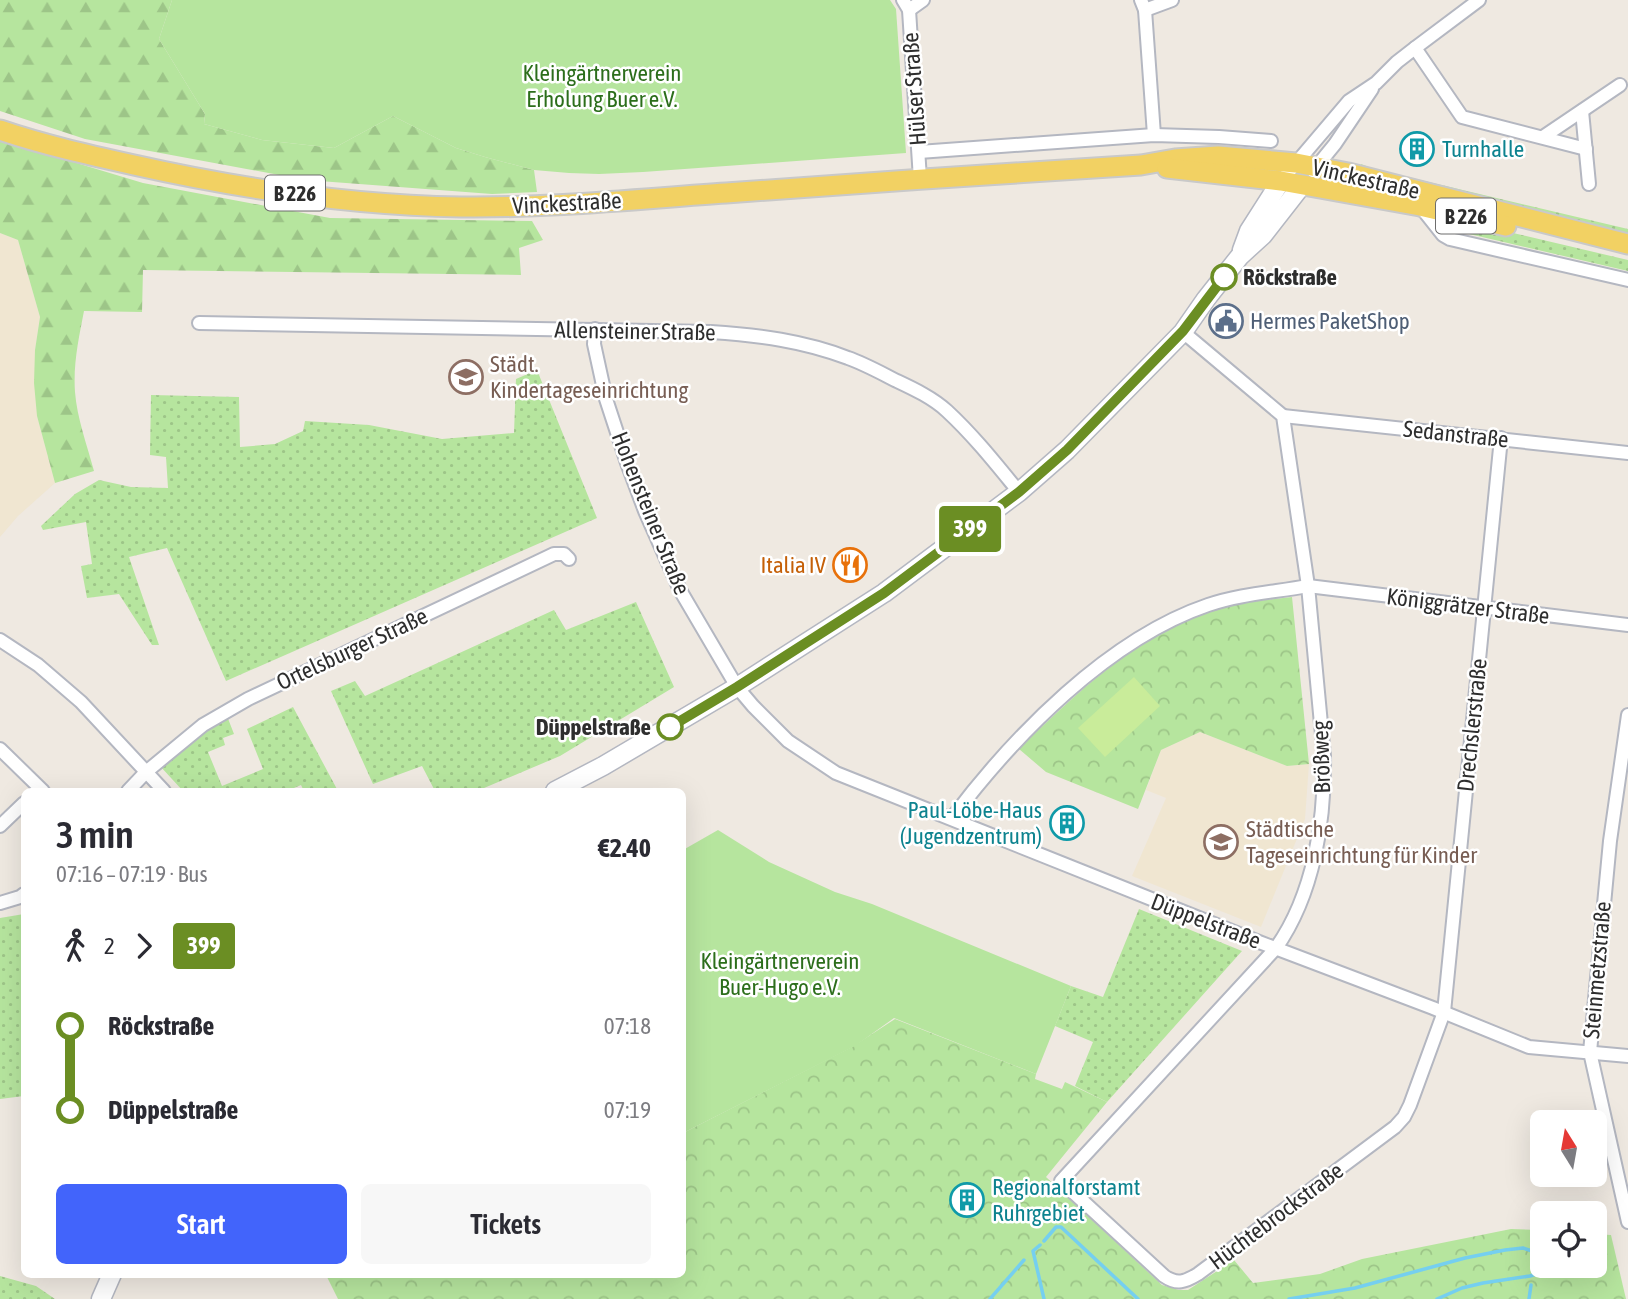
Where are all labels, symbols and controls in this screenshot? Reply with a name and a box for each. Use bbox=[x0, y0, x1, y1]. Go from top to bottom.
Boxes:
street label: Hülser Straße bbox=[897, 31, 931, 147]
park label: Kleingärtnerverein Erholung Buer e.V. bbox=[522, 60, 682, 112]
building icon: Turnhalle bbox=[1398, 130, 1436, 168]
place label: Turnhalle bbox=[1442, 136, 1524, 162]
street label: Vinckestraße bbox=[1310, 154, 1422, 204]
road number: B 226 bbox=[265, 176, 325, 210]
street label: Vinckestraße bbox=[512, 187, 622, 219]
road number: B 226 bbox=[1436, 198, 1496, 234]
marker: Röckstraße bbox=[1211, 264, 1237, 290]
place label: Röckstraße bbox=[1243, 264, 1337, 290]
public building icon: Hermes PaketShop bbox=[1207, 302, 1245, 340]
place label: Hermes PaketShop bbox=[1250, 308, 1410, 334]
street label: Allensteiner Straße bbox=[554, 317, 716, 345]
place label: Städt. Kindertageseinrichtung bbox=[490, 351, 688, 403]
school or university icon: Städt. Kindertageseinrichtung bbox=[447, 358, 485, 396]
street label: Sedanstraße bbox=[1402, 416, 1510, 452]
street label: Hohensteiner Straße bbox=[606, 428, 696, 598]
line badge: 399 bbox=[930, 506, 1010, 552]
text: 399 bbox=[953, 515, 987, 542]
restaurant icon: Italia IV bbox=[831, 546, 869, 584]
place label: Italia IV bbox=[760, 552, 827, 578]
street label: Königgrätzer Straße bbox=[1385, 583, 1551, 629]
street label: Ortelsburger Straße bbox=[272, 603, 432, 695]
street label: Drechslerstraße bbox=[1452, 657, 1492, 793]
place label: Düppelstraße bbox=[536, 714, 651, 740]
marker: Düppelstraße bbox=[657, 714, 683, 740]
street label: Brößweg bbox=[1307, 720, 1335, 794]
place label: Paul-Löbe-Haus (Jugendzentrum) bbox=[900, 797, 1042, 849]
building icon: Paul-Löbe-Haus (Jugendzentrum) bbox=[1048, 804, 1086, 842]
text: 3 min bbox=[56, 813, 134, 856]
place label: Städtische Tageseinrichtung für Kinder bbox=[1246, 816, 1478, 868]
school or university icon: Städtische Tageseinrichtung für Kinder bbox=[1202, 823, 1240, 861]
text: €2.40 bbox=[598, 833, 651, 863]
text: 07:16 – 07:19 · Bus bbox=[56, 861, 208, 887]
street label: Düppelstraße bbox=[1147, 888, 1265, 954]
street label: Steinmetzstraße bbox=[1578, 900, 1616, 1040]
icon: walk bbox=[56, 927, 94, 965]
icon: forward bbox=[125, 927, 163, 965]
text: 399 bbox=[187, 932, 221, 959]
text: 2 bbox=[104, 933, 115, 959]
park label: Kleingärtnerverein Buer-Hugo e.V. bbox=[700, 948, 860, 1000]
text: Röckstraße bbox=[108, 1011, 214, 1041]
text: 07:18 bbox=[604, 1013, 651, 1039]
text: Düppelstraße bbox=[108, 1095, 238, 1125]
text: 07:19 bbox=[604, 1097, 651, 1123]
north arrow bbox=[1530, 1110, 1606, 1186]
map controls bbox=[1530, 1110, 1607, 1278]
street label: Hüchtebrockstraße bbox=[1204, 1157, 1348, 1275]
place label: Regionalforstamt Ruhrgebiet bbox=[992, 1174, 1140, 1226]
building icon: Regionalforstamt Ruhrgebiet bbox=[948, 1181, 986, 1219]
button: Start bbox=[56, 1184, 347, 1264]
button: Tickets bbox=[361, 1184, 651, 1264]
button: locate bbox=[1530, 1201, 1607, 1278]

